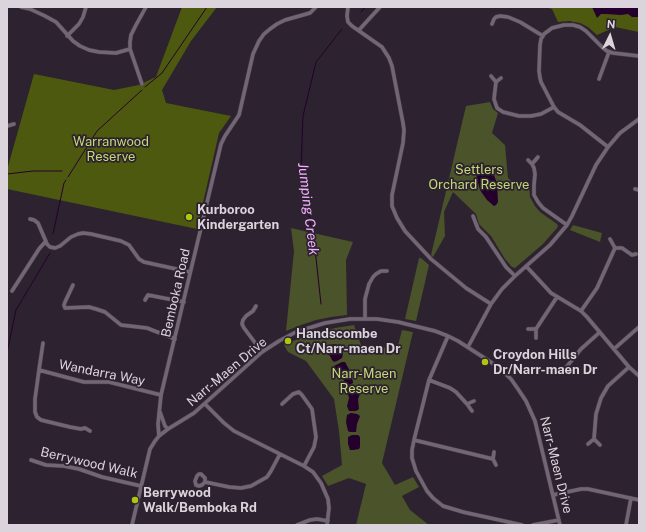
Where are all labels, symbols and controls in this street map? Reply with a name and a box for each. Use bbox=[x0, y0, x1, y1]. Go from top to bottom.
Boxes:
north arrow bbox=[590, 16, 630, 56]
text: N bbox=[606, 18, 616, 30]
park label: Warranwood Reserve bbox=[73, 134, 149, 165]
water label: Jumping Creek bbox=[294, 162, 322, 256]
park label: Settlers Orchard Reserve bbox=[429, 162, 529, 193]
place label: Kurboroo Kindergarten bbox=[197, 202, 279, 233]
marker: Kurboroo Kindergarten bbox=[184, 212, 194, 222]
street label: Bemboka Road bbox=[158, 247, 194, 339]
place label: Handscombe Ct/Narr-maen Dr bbox=[296, 326, 401, 357]
street label: Narr-Maen Drive bbox=[184, 334, 270, 410]
marker: Handscombe Ct/Narr-maen Dr bbox=[283, 336, 293, 346]
place label: Croydon Hills Dr/Narr-maen Dr bbox=[493, 347, 597, 378]
street label: Wandarra Way bbox=[58, 357, 146, 389]
marker: Croydon Hills Dr/Narr-maen Dr bbox=[480, 357, 490, 367]
park label: Narr-Maen Reserve bbox=[332, 366, 396, 397]
street label: Narr-Maen Drive bbox=[536, 415, 576, 515]
street label: Berrywood Walk bbox=[39, 444, 139, 482]
place label: Berrywood Walk/Bemboka Rd bbox=[143, 485, 257, 516]
marker: Berrywood Walk/Bemboka Rd bbox=[130, 495, 140, 505]

